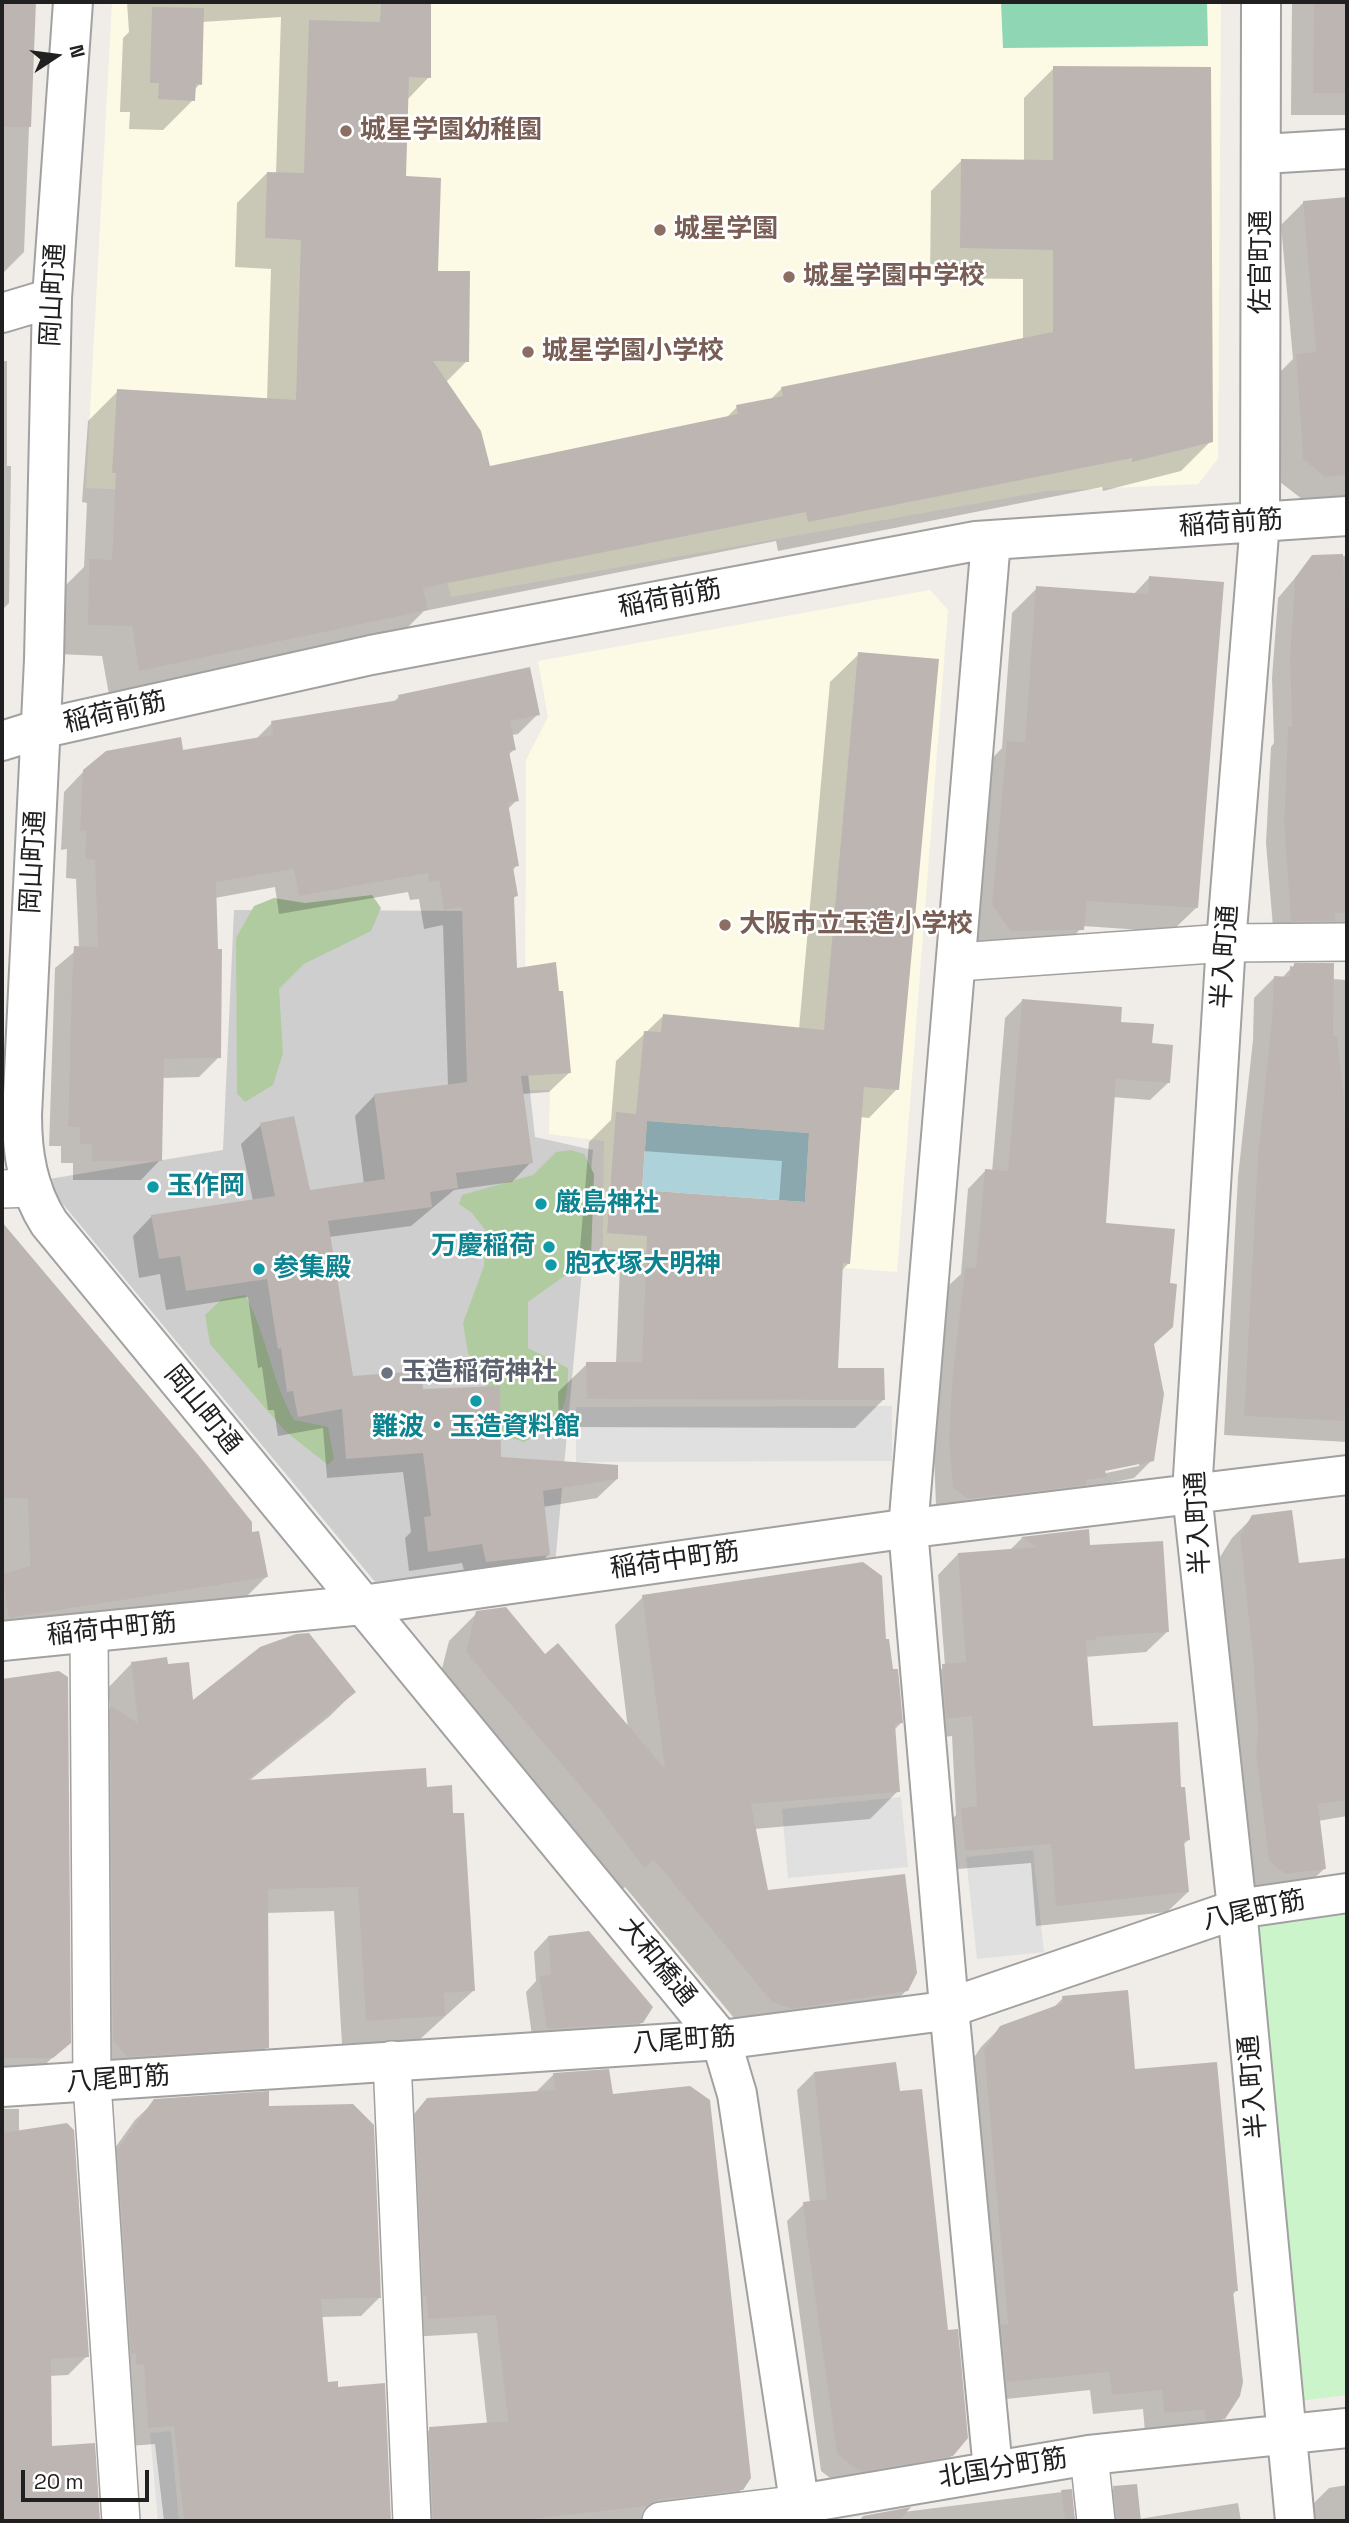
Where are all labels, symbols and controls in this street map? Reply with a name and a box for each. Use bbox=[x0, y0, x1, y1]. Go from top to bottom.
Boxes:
north arrow bbox=[21, 21, 91, 91]
text: N bbox=[63, 42, 91, 60]
place label: 城星学園幼稚園 bbox=[360, 115, 542, 147]
marker: 城星学園幼稚園 bbox=[338, 123, 354, 139]
street label: 佐官町通 bbox=[1246, 210, 1278, 314]
place label: 城星学園 bbox=[674, 214, 778, 246]
marker: 城星学園 bbox=[652, 222, 668, 238]
street label: 岡山町通 bbox=[36, 242, 72, 348]
place label: 城星学園中学校 bbox=[803, 261, 985, 293]
marker: 城星学園中学校 bbox=[781, 269, 797, 285]
place label: 城星学園小学校 bbox=[542, 336, 724, 368]
marker: 城星学園小学校 bbox=[520, 344, 536, 360]
street label: 稲荷前筋 bbox=[1178, 505, 1284, 543]
street label: 稲荷前筋 bbox=[616, 574, 724, 624]
street label: 稲荷前筋 bbox=[61, 686, 169, 740]
street label: 岡山町通 bbox=[16, 809, 52, 915]
street label: 半入町通 bbox=[1207, 904, 1245, 1010]
place label: 大阪市立玉造小学校 bbox=[739, 909, 973, 941]
marker: 大阪市立玉造小学校 bbox=[717, 917, 733, 933]
place label: 玉作岡 bbox=[167, 1171, 245, 1203]
marker: 玉作岡 bbox=[145, 1179, 161, 1195]
place label: 厳島神社 bbox=[555, 1188, 659, 1220]
marker: 厳島神社 bbox=[533, 1196, 549, 1212]
place label: 万慶稲荷 bbox=[431, 1231, 535, 1263]
marker: 万慶稲荷 bbox=[541, 1239, 557, 1255]
place label: 胞衣塚大明神 bbox=[565, 1249, 721, 1281]
place label: 参集殿 bbox=[273, 1253, 351, 1285]
marker: 胞衣塚大明神 bbox=[543, 1257, 559, 1273]
marker: 参集殿 bbox=[251, 1261, 267, 1277]
place label: 玉造稲荷神社 bbox=[401, 1357, 557, 1389]
street label: 岡山町通 bbox=[157, 1360, 247, 1460]
marker: 玉造稲荷神社 bbox=[379, 1365, 395, 1381]
marker: 難波・玉造資料館 bbox=[468, 1393, 484, 1409]
place label: 難波・玉造資料館 bbox=[372, 1412, 580, 1444]
street label: 半入町通 bbox=[1181, 1470, 1217, 1576]
street label: 稲荷中町筋 bbox=[608, 1537, 742, 1585]
street label: 稲荷中町筋 bbox=[46, 1608, 178, 1652]
street label: 八尾町筋 bbox=[1200, 1885, 1308, 1937]
street label: 大和橋通 bbox=[612, 1912, 702, 2012]
street label: 八尾町筋 bbox=[631, 2022, 737, 2060]
street label: 半入町通 bbox=[1234, 2034, 1274, 2140]
street label: 八尾町筋 bbox=[65, 2061, 171, 2099]
street label: 北国分町筋 bbox=[936, 2443, 1070, 2495]
scale bar bbox=[24, 2456, 152, 2500]
text: 20 m bbox=[34, 2468, 84, 2495]

